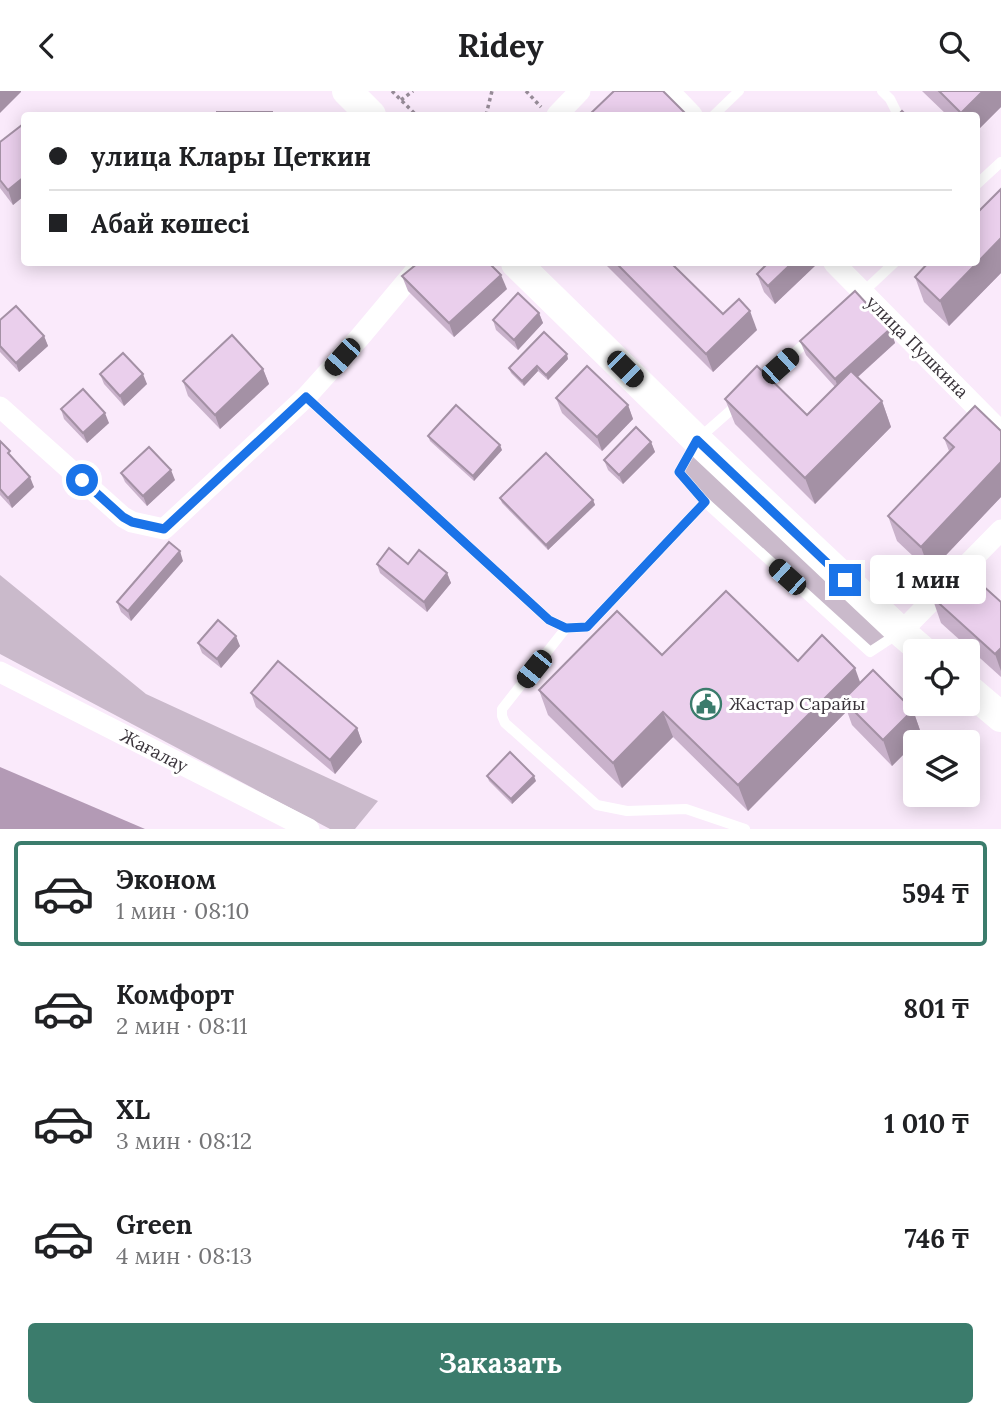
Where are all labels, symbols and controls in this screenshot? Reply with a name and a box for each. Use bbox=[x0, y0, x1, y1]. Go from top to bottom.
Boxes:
text: Ridey bbox=[457, 25, 544, 66]
icon: back bbox=[28, 27, 66, 65]
icon: search bbox=[935, 27, 973, 65]
text: улица Клары Цеткин bbox=[91, 140, 371, 173]
text: Абай көшесі bbox=[91, 207, 250, 240]
street label: улица Пушкина bbox=[861, 291, 973, 403]
car bbox=[321, 334, 364, 380]
car bbox=[758, 344, 803, 388]
car bbox=[603, 347, 648, 391]
route start bbox=[66, 464, 98, 496]
car bbox=[765, 555, 810, 599]
callout: 1 мин bbox=[870, 555, 985, 605]
route end bbox=[829, 564, 861, 596]
text: 1 мин bbox=[896, 565, 960, 594]
map controls bbox=[903, 639, 980, 807]
button: locate bbox=[903, 639, 980, 716]
car bbox=[513, 646, 556, 692]
public building icon: Жастар Сарайы bbox=[689, 687, 723, 721]
place label: Жастар Сарайы bbox=[729, 692, 865, 715]
street label: Жағалау bbox=[116, 724, 192, 778]
button: layers bbox=[903, 730, 980, 807]
icon: car bbox=[32, 862, 95, 925]
text: Эконом bbox=[116, 863, 216, 896]
text: 594 ₸ bbox=[902, 877, 969, 910]
text: 1 мин · 08:10 bbox=[116, 896, 250, 925]
icon: car bbox=[32, 977, 95, 1040]
text: Комфорт bbox=[116, 978, 234, 1011]
text: 801 ₸ bbox=[903, 992, 969, 1025]
text: 2 мин · 08:11 bbox=[116, 1011, 248, 1040]
icon: car bbox=[32, 1092, 95, 1155]
text: XL bbox=[116, 1093, 150, 1126]
text: 1 010 ₸ bbox=[884, 1107, 969, 1140]
text: 3 мин · 08:12 bbox=[116, 1126, 252, 1155]
icon: car bbox=[32, 1207, 95, 1270]
text: Green bbox=[116, 1208, 192, 1241]
text: 746 ₸ bbox=[904, 1222, 969, 1255]
text: 4 мин · 08:13 bbox=[116, 1241, 252, 1270]
button: Заказать bbox=[28, 1323, 973, 1403]

